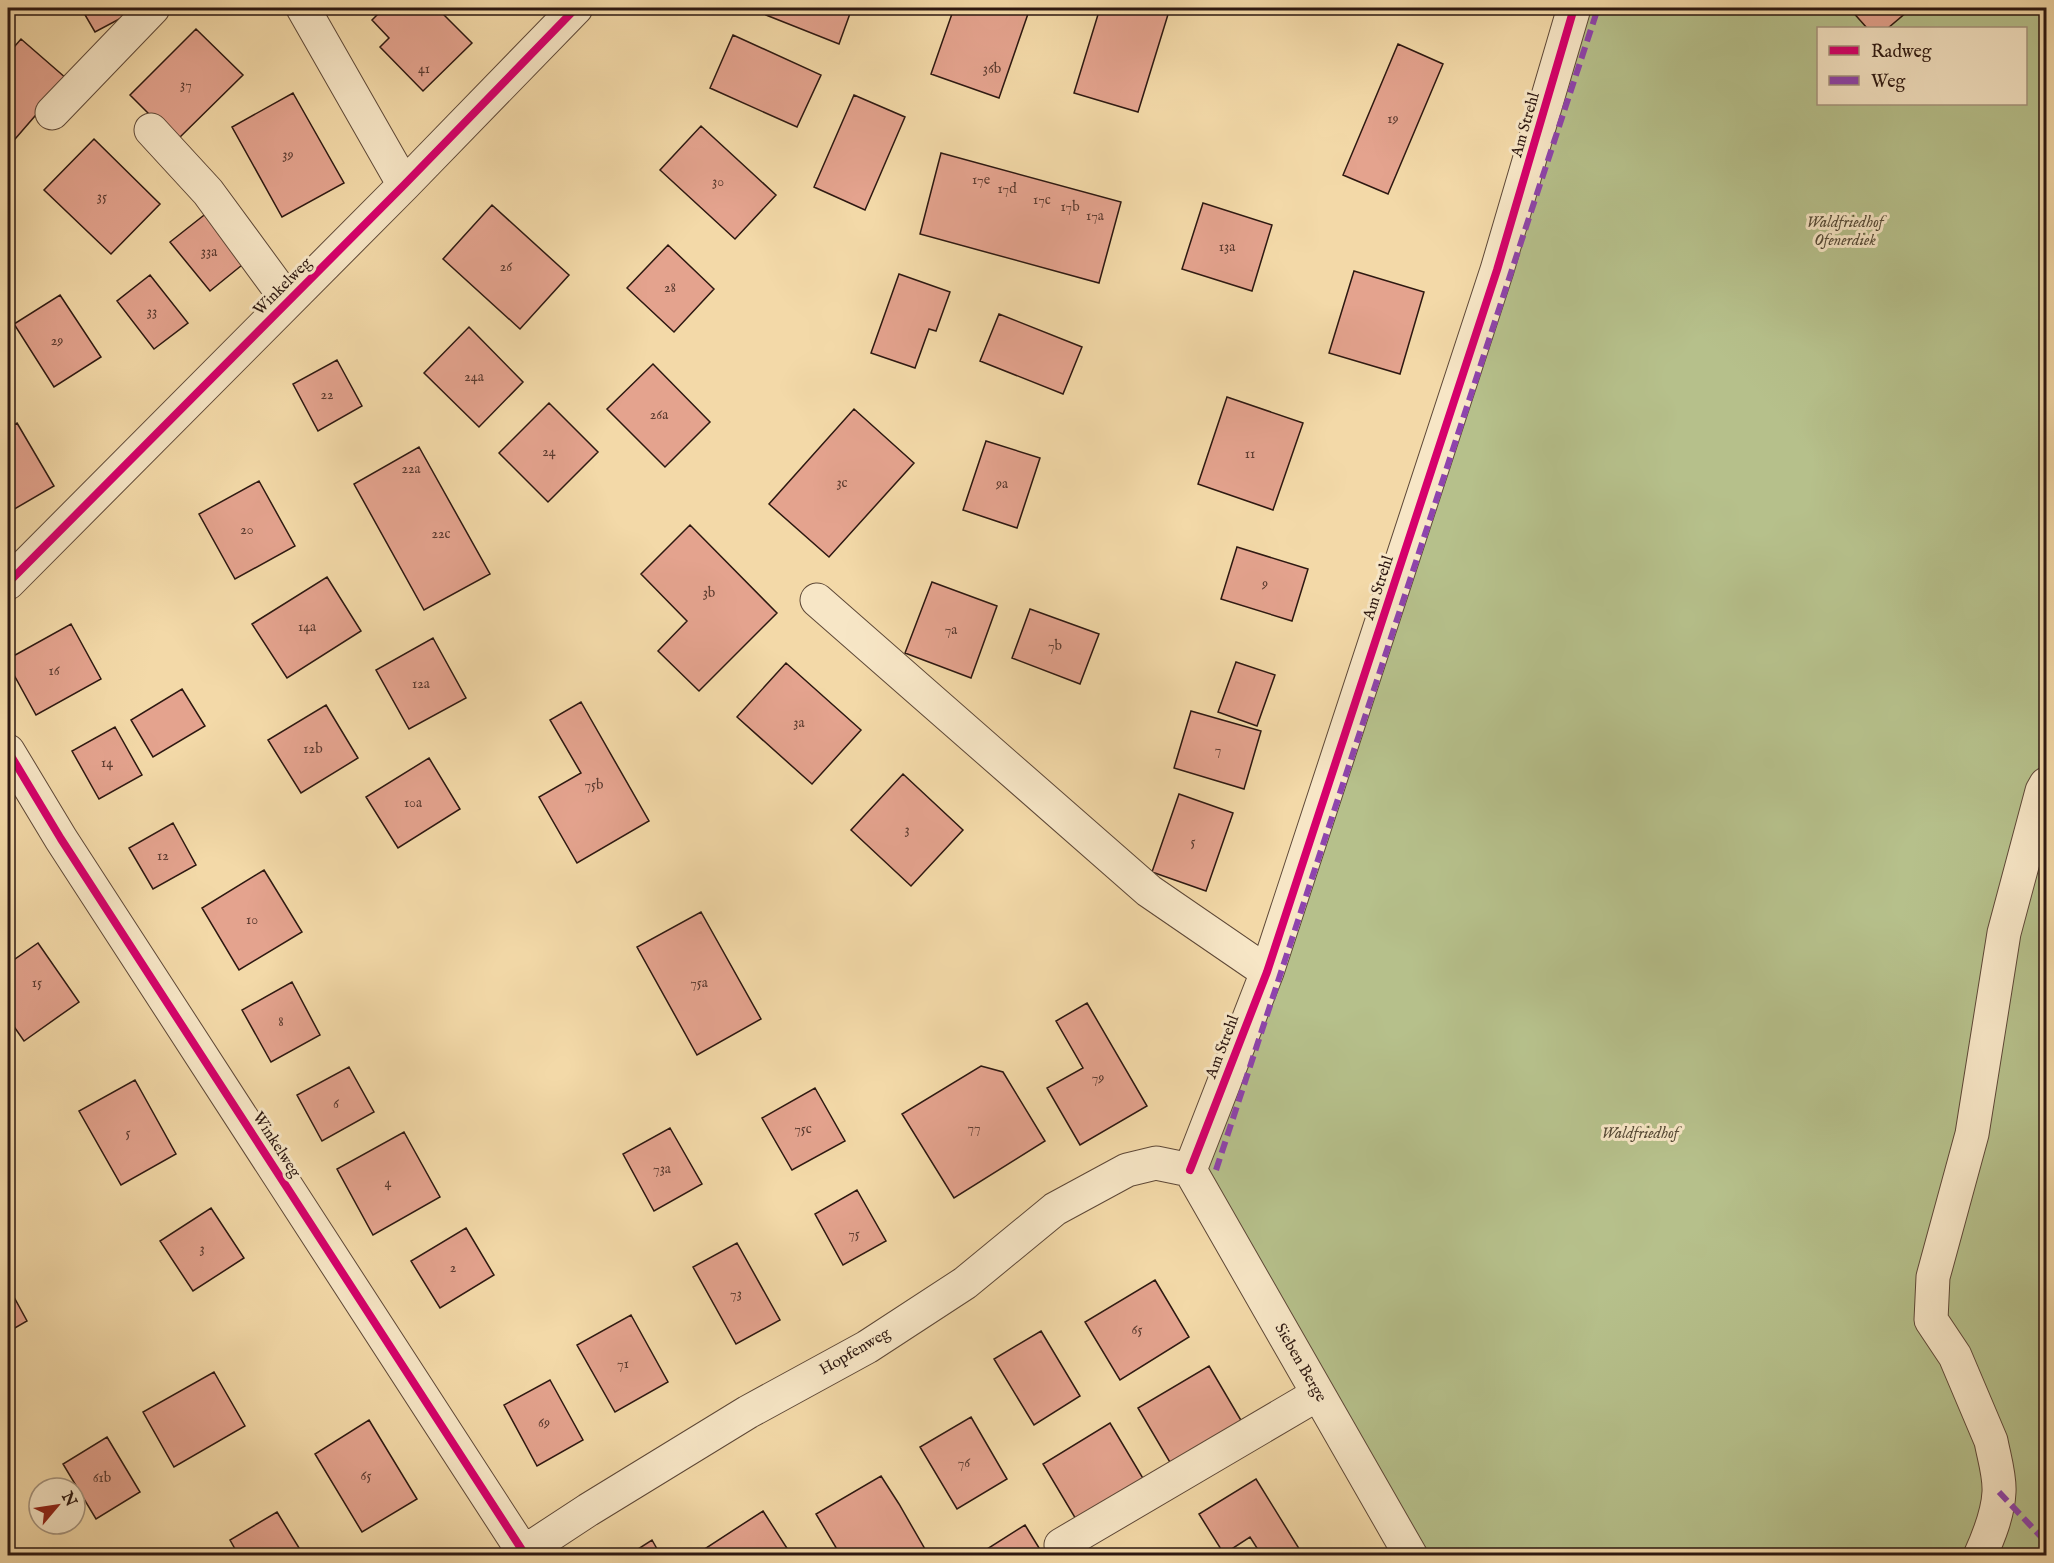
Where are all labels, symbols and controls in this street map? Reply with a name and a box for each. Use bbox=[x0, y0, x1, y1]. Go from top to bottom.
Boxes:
legend bbox=[1817, 27, 2027, 105]
text: Radweg bbox=[1871, 41, 1932, 64]
house number: 41 bbox=[418, 60, 430, 78]
house number: 36b bbox=[983, 60, 1001, 78]
text: Weg bbox=[1871, 71, 1906, 94]
house number: 37 bbox=[180, 76, 192, 94]
street label: Am Strehl bbox=[1507, 90, 1545, 161]
house number: 19 bbox=[1387, 110, 1399, 128]
house number: 39 bbox=[282, 146, 294, 164]
house number: 17e bbox=[972, 171, 991, 189]
house number: 30 bbox=[712, 173, 724, 191]
house number: 17d bbox=[997, 180, 1017, 198]
house number: 35 bbox=[97, 188, 107, 206]
house number: 17c bbox=[1033, 191, 1051, 209]
house number: 17b bbox=[1060, 198, 1080, 216]
house number: 17a bbox=[1086, 207, 1105, 225]
park label: Waldfriedhof Ofenerdiek bbox=[1806, 213, 1888, 251]
house number: 13a bbox=[1219, 238, 1236, 256]
house number: 33a bbox=[201, 243, 218, 261]
street label: Winkelweg bbox=[250, 253, 317, 320]
house number: 26 bbox=[500, 258, 513, 276]
house number: 28 bbox=[664, 279, 676, 297]
house number: 33 bbox=[147, 303, 157, 321]
house number: 29 bbox=[51, 332, 63, 350]
house number: 24a bbox=[464, 368, 485, 386]
house number: 22 bbox=[320, 386, 334, 404]
house number: 26a bbox=[650, 406, 669, 424]
house number: 24 bbox=[542, 443, 556, 461]
house number: 11 bbox=[1245, 445, 1255, 463]
house number: 22a bbox=[401, 460, 422, 478]
house number: 3c bbox=[836, 474, 848, 492]
house number: 9a bbox=[995, 475, 1009, 493]
house number: 20 bbox=[240, 521, 254, 539]
house number: 22c bbox=[431, 525, 451, 543]
street label: Am Strehl bbox=[1359, 553, 1399, 624]
house number: 9 bbox=[1261, 575, 1268, 593]
house number: 3b bbox=[703, 584, 715, 602]
house number: 14a bbox=[298, 618, 317, 636]
house number: 7a bbox=[945, 621, 958, 639]
house number: 7b bbox=[1048, 637, 1062, 655]
house number: 16 bbox=[48, 662, 61, 680]
house number: 12a bbox=[412, 675, 431, 693]
house number: 3a bbox=[793, 714, 806, 732]
house number: 12b bbox=[303, 740, 323, 758]
house number: 7 bbox=[1215, 741, 1221, 759]
house number: 14 bbox=[101, 754, 113, 772]
house number: 75b bbox=[584, 776, 604, 794]
house number: 10a bbox=[404, 794, 423, 812]
house number: 3 bbox=[904, 821, 910, 839]
house number: 5 bbox=[1190, 833, 1196, 851]
house number: 12 bbox=[157, 847, 169, 865]
house number: 10 bbox=[246, 911, 258, 929]
house number: 15 bbox=[32, 974, 42, 992]
house number: 75a bbox=[690, 974, 709, 992]
street label: Am Strehl bbox=[1201, 1012, 1244, 1083]
house number: 8 bbox=[278, 1013, 284, 1031]
house number: 79 bbox=[1092, 1069, 1104, 1087]
house number: 6 bbox=[333, 1095, 340, 1113]
street label: Winkelweg bbox=[247, 1108, 305, 1182]
house number: 77 bbox=[967, 1119, 981, 1137]
house number: 75c bbox=[794, 1120, 812, 1138]
house number: 5 bbox=[125, 1124, 131, 1142]
park label: Waldfriedhof bbox=[1601, 1124, 1683, 1144]
house number: 73a bbox=[653, 1160, 672, 1178]
house number: 4 bbox=[385, 1174, 392, 1192]
house number: 75 bbox=[848, 1225, 860, 1243]
house number: 3 bbox=[199, 1240, 205, 1258]
house number: 2 bbox=[450, 1259, 457, 1277]
house number: 73 bbox=[730, 1285, 742, 1303]
street label: Sieben Berge bbox=[1269, 1320, 1331, 1406]
house number: 65 bbox=[1132, 1321, 1142, 1339]
street label: Hopfenweg bbox=[816, 1324, 894, 1380]
house number: 71 bbox=[617, 1355, 629, 1373]
house number: 69 bbox=[538, 1414, 550, 1432]
house number: 76 bbox=[958, 1454, 971, 1472]
house number: 65 bbox=[361, 1467, 371, 1485]
house number: 61b bbox=[93, 1469, 111, 1487]
north arrow bbox=[27, 1476, 87, 1536]
text: N bbox=[56, 1488, 81, 1511]

